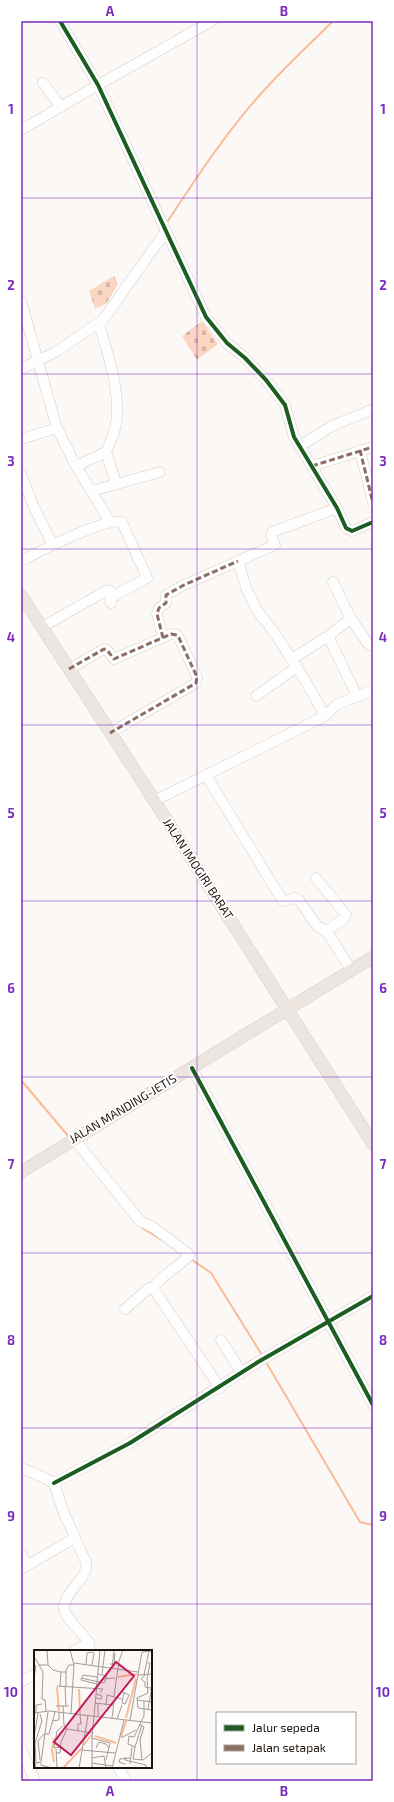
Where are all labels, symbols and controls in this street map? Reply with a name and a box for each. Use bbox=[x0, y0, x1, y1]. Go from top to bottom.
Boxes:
text: A bbox=[106, 3, 115, 19]
text: B bbox=[280, 3, 288, 19]
text: 1 bbox=[8, 101, 14, 117]
text: 1 bbox=[380, 101, 386, 117]
text: 2 bbox=[7, 277, 15, 293]
text: 2 bbox=[379, 277, 387, 293]
text: 3 bbox=[7, 453, 15, 469]
text: 3 bbox=[379, 453, 387, 469]
text: 4 bbox=[7, 629, 15, 645]
text: 4 bbox=[379, 629, 387, 645]
text: 5 bbox=[7, 805, 15, 821]
text: 5 bbox=[379, 805, 387, 821]
street label: JALAN IMOGIRI BARAT bbox=[161, 815, 237, 922]
text: 6 bbox=[7, 980, 15, 996]
text: 6 bbox=[379, 980, 387, 996]
street label: JALAN MANDING-JETIS bbox=[66, 1070, 179, 1146]
text: 7 bbox=[8, 1156, 15, 1172]
text: 7 bbox=[380, 1156, 387, 1172]
text: 8 bbox=[7, 1332, 15, 1348]
text: 8 bbox=[379, 1332, 387, 1348]
text: 9 bbox=[7, 1508, 15, 1524]
text: 9 bbox=[379, 1508, 387, 1524]
inset map bbox=[34, 1650, 152, 1768]
text: 10 bbox=[4, 1684, 18, 1700]
text: 10 bbox=[376, 1684, 390, 1700]
legend bbox=[216, 1712, 356, 1764]
text: Jalur sepeda bbox=[252, 1720, 320, 1734]
text: Jalan setapak bbox=[252, 1740, 326, 1754]
text: A bbox=[106, 1783, 115, 1799]
text: B bbox=[280, 1783, 288, 1799]

